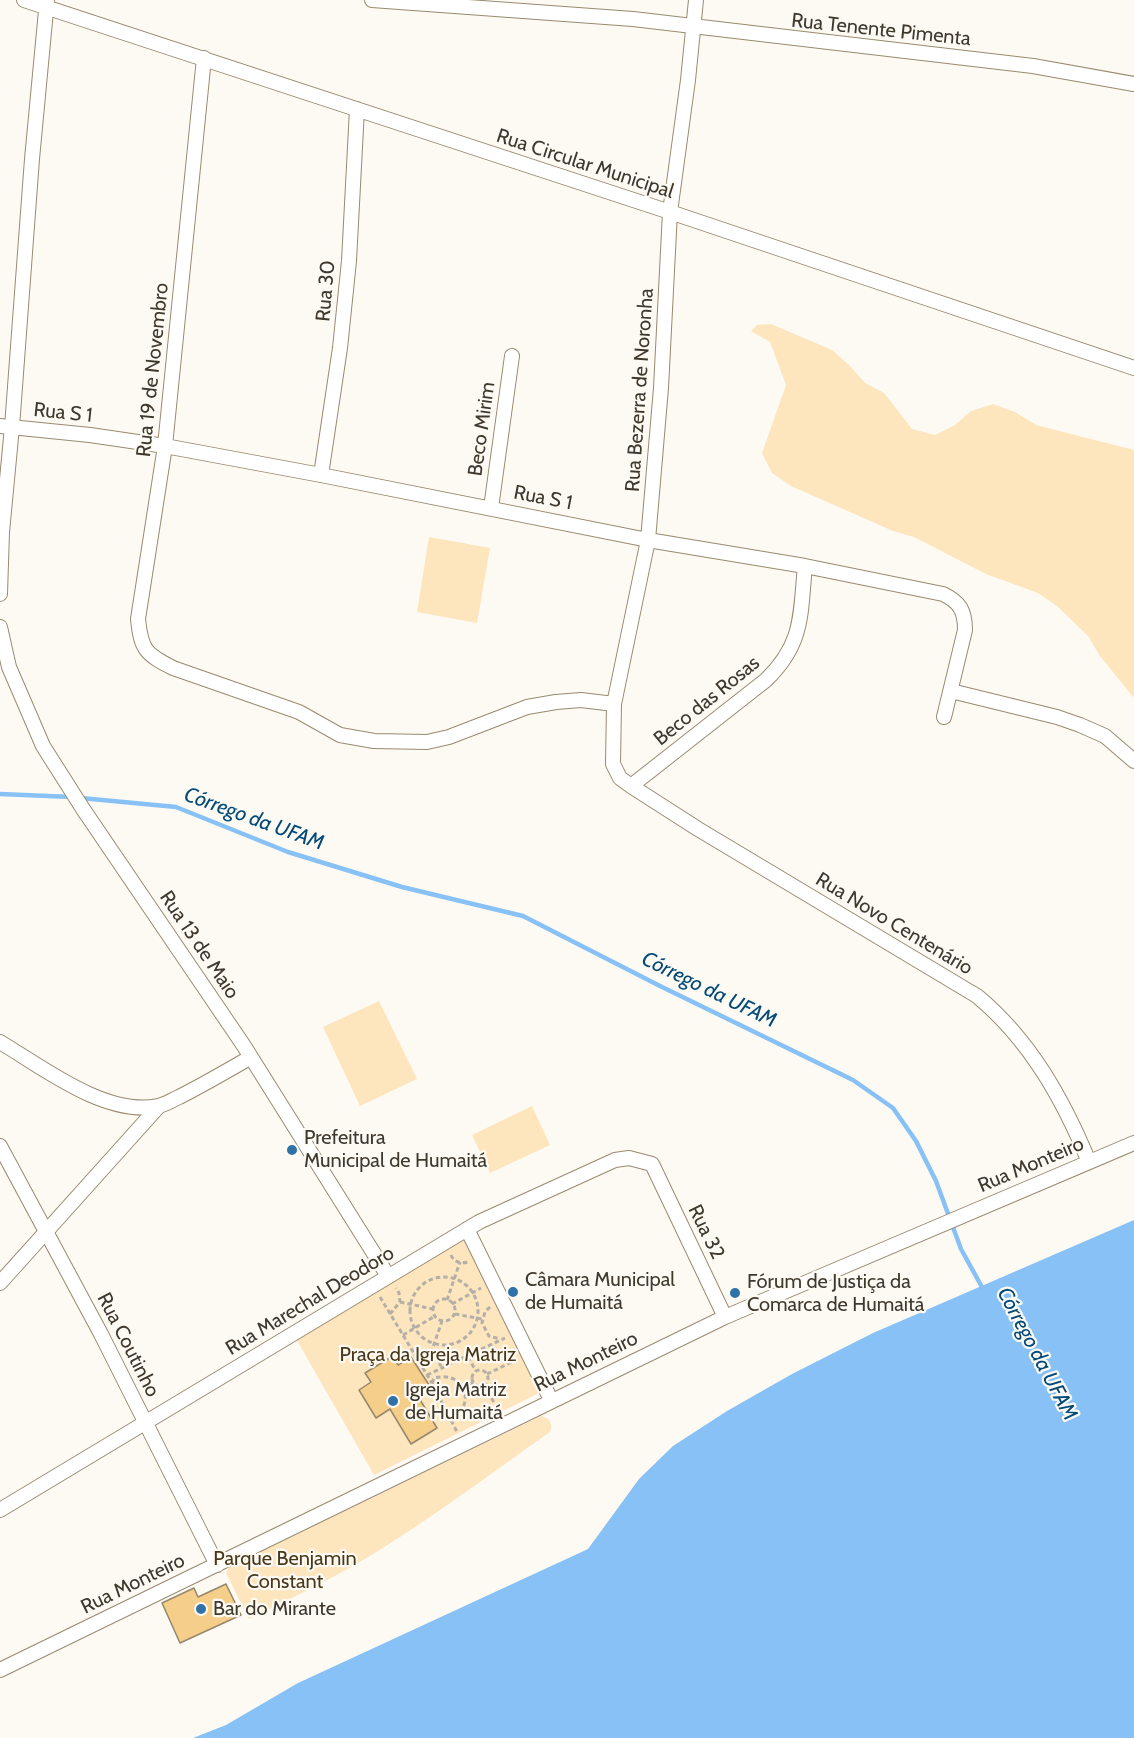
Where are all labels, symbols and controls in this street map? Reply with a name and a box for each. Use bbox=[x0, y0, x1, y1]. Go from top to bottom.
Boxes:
street label: Rua Tenente Pimenta bbox=[790, 9, 972, 51]
street label: Rua Circular Municipal bbox=[493, 124, 677, 204]
street label: Rua 30 bbox=[311, 259, 341, 323]
street label: Rua 19 de Novembro bbox=[132, 282, 174, 458]
street label: Rua Bezerra de Noronha bbox=[621, 287, 659, 493]
street label: Beco Mirim bbox=[464, 380, 500, 478]
street label: Rua S 1 bbox=[32, 398, 94, 428]
street label: Rua S 1 bbox=[512, 481, 574, 515]
street label: Beco das Rosas bbox=[649, 651, 765, 751]
water label: Córrego da UFAM bbox=[181, 782, 327, 856]
street label: Rua Novo Centenário bbox=[811, 868, 977, 980]
street label: Rua 13 de Maio bbox=[154, 886, 244, 1004]
water label: Córrego da UFAM bbox=[637, 946, 781, 1034]
place label: Prefeitura Municipal de Humaitá bbox=[304, 1126, 487, 1173]
street label: Rua Monteiro bbox=[974, 1132, 1088, 1198]
marker: Prefeitura Municipal de Humaitá bbox=[285, 1143, 299, 1157]
street label: Rua 32 bbox=[683, 1201, 729, 1263]
street label: Rua Marechal Deodoro bbox=[222, 1241, 398, 1361]
place label: Câmara Municipal de Humaitá bbox=[525, 1268, 675, 1315]
place label: Fórum de Justiça da Comarca de Humaitá bbox=[747, 1270, 924, 1317]
water label: Córrego da UFAM bbox=[991, 1283, 1083, 1425]
marker: Câmara Municipal de Humaitá bbox=[506, 1285, 520, 1299]
marker: Fórum de Justiça da Comarca de Humaitá bbox=[728, 1286, 742, 1300]
street label: Rua Coutinho bbox=[91, 1289, 165, 1401]
street label: Rua Monteiro bbox=[530, 1327, 642, 1397]
park label: Praça da Igreja Matriz bbox=[339, 1343, 517, 1367]
place label: Igreja Matriz de Humaitá bbox=[405, 1378, 507, 1425]
marker: Igreja Matriz de Humaitá bbox=[386, 1394, 400, 1408]
park label: Parque Benjamin Constant bbox=[213, 1547, 357, 1594]
street label: Rua Monteiro bbox=[77, 1549, 189, 1619]
place label: Bar do Mirante bbox=[213, 1597, 336, 1621]
marker: Bar do Mirante bbox=[194, 1602, 208, 1616]

